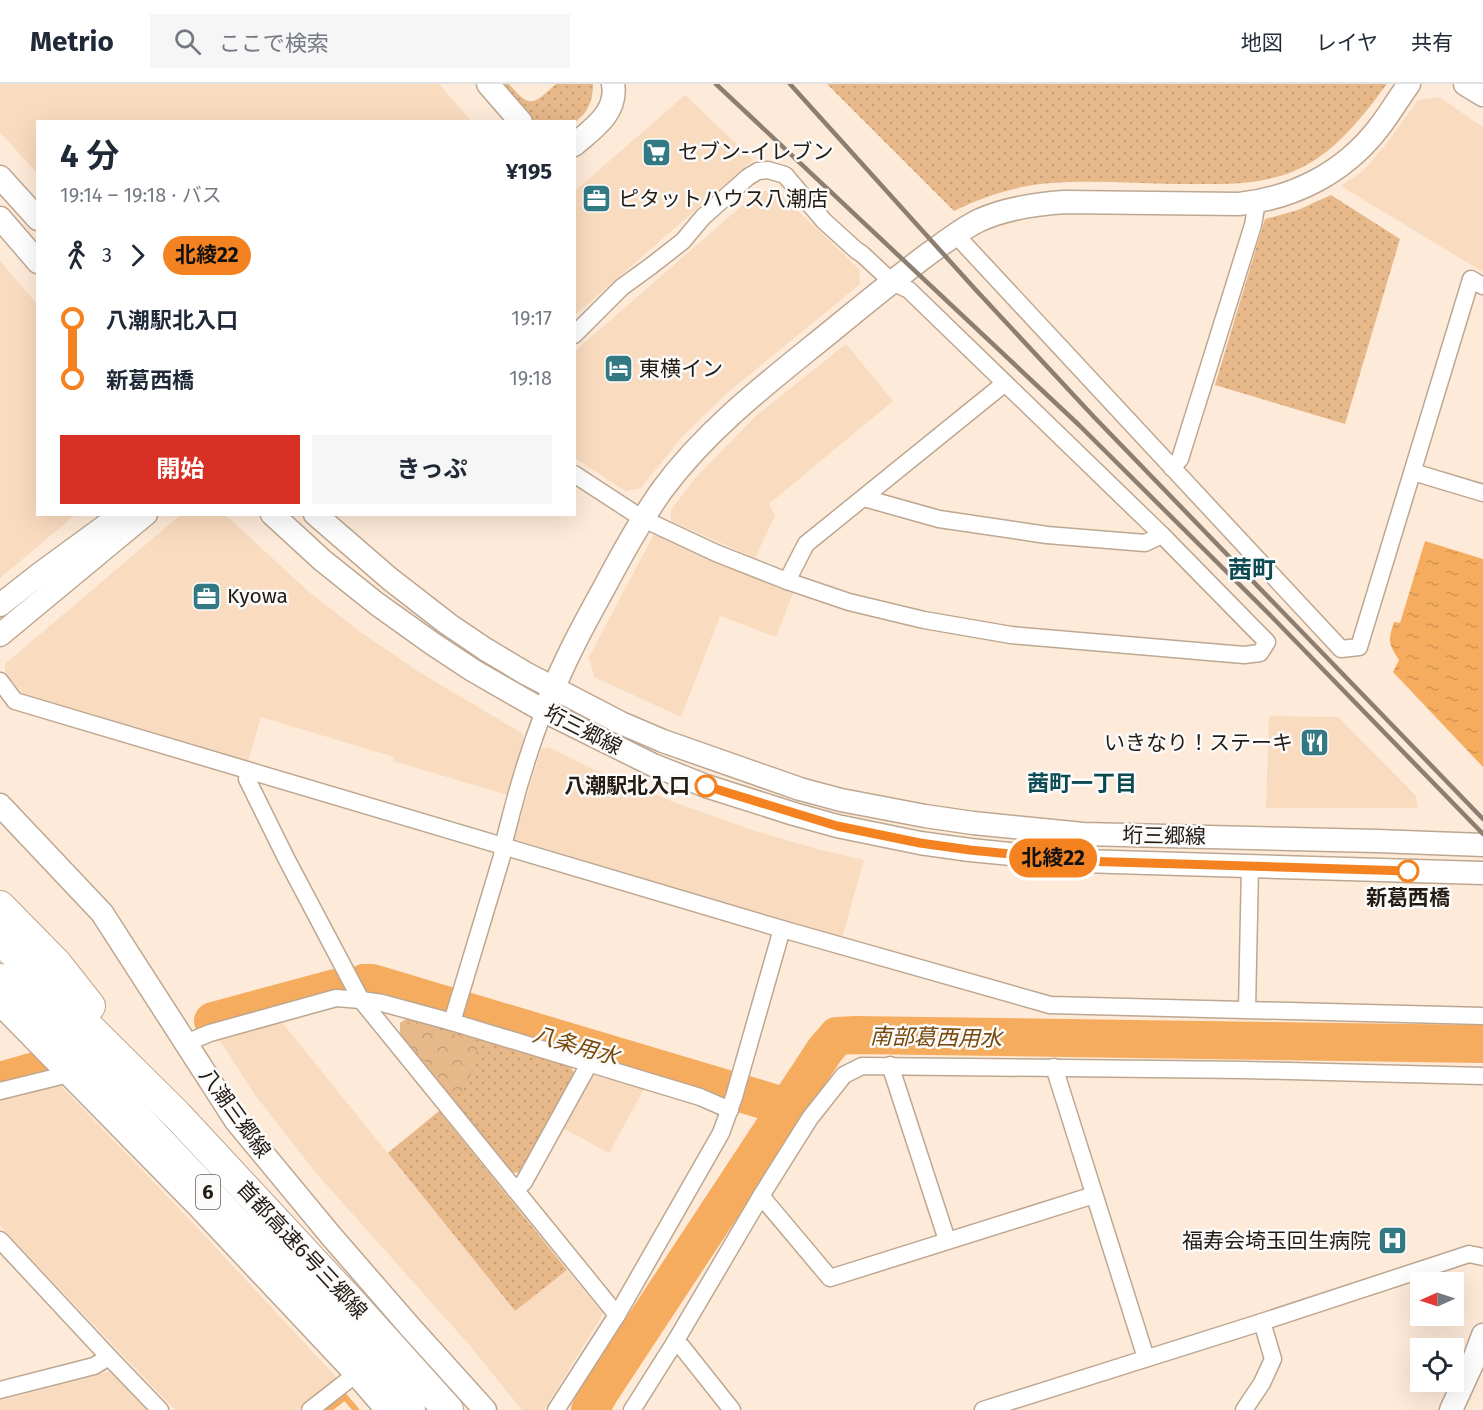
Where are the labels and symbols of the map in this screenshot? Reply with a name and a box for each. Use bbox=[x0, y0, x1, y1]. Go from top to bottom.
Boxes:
supermarket icon: セブン-イレブン bbox=[641, 136, 673, 168]
place label: セブン-イレブン bbox=[678, 139, 833, 165]
office icon: ピタットハウス八潮店 bbox=[581, 183, 613, 215]
place label: ピタットハウス八潮店 bbox=[618, 186, 828, 212]
hotel icon: 東横イン bbox=[602, 353, 634, 385]
place label: 東横イン bbox=[639, 356, 723, 382]
district label: 茜町 bbox=[1228, 556, 1276, 584]
office icon: Kyowa bbox=[190, 580, 222, 612]
place label: Kyowa bbox=[227, 583, 288, 609]
street label: 垳三郷線 bbox=[540, 699, 626, 761]
restaurant icon: いきなり！ステーキ bbox=[1298, 727, 1330, 759]
place label: いきなり！ステーキ bbox=[1104, 730, 1293, 756]
district label: 茜町一丁目 bbox=[1027, 770, 1137, 797]
place label: 八潮駅北入口 bbox=[564, 773, 690, 799]
marker: 八潮駅北入口 bbox=[695, 775, 717, 797]
street label: 垳三郷線 bbox=[1122, 822, 1206, 850]
line badge: 北綾22 bbox=[1011, 838, 1095, 878]
marker: 新葛西橋 bbox=[1397, 860, 1419, 882]
place label: 新葛西橋 bbox=[1366, 885, 1450, 911]
water label: 八条用水 bbox=[530, 1020, 624, 1071]
water label: 南部葛西用水 bbox=[870, 1023, 1004, 1052]
street label: 八潮三郷線 bbox=[194, 1063, 276, 1163]
road number: 6 bbox=[196, 1175, 220, 1209]
street label: 首都高速6号三郷線 bbox=[231, 1176, 373, 1324]
hospital icon: 福寿会埼玉回生病院 bbox=[1376, 1225, 1408, 1257]
place label: 福寿会埼玉回生病院 bbox=[1182, 1228, 1371, 1254]
north arrow bbox=[1410, 1272, 1464, 1326]

